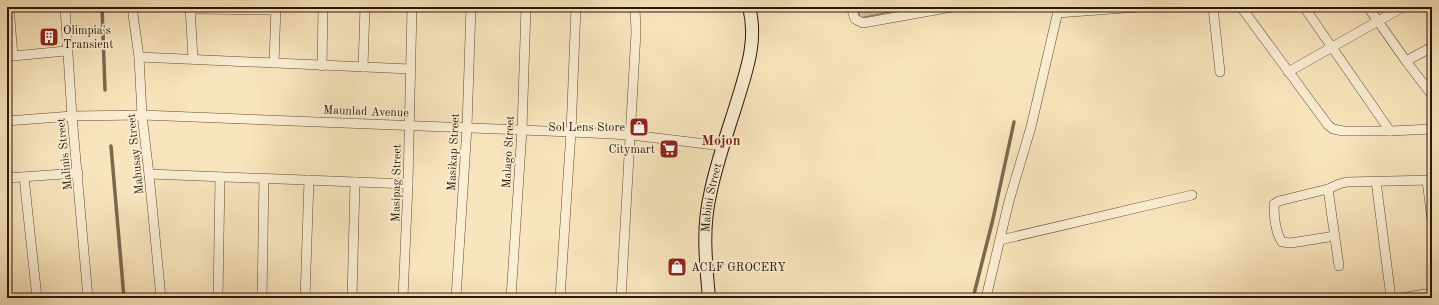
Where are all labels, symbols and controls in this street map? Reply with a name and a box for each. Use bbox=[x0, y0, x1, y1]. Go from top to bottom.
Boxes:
place label: Olimpia's Transient bbox=[63, 25, 114, 51]
building icon: Olimpia's Transient bbox=[38, 26, 60, 48]
street label: Maunlad Avenue bbox=[323, 105, 410, 120]
street label: Mahusay Street bbox=[126, 113, 146, 195]
street label: Masikap Street bbox=[446, 113, 462, 191]
street label: Malago Street bbox=[501, 115, 517, 189]
shop icon: Sol Lens Store bbox=[628, 116, 650, 138]
street label: Malinis Street bbox=[55, 117, 75, 191]
place label: Sol Lens Store bbox=[548, 122, 625, 134]
district label: Mojon bbox=[702, 134, 741, 148]
supermarket icon: Citymart bbox=[658, 138, 680, 160]
street label: Masipag Street bbox=[390, 144, 404, 222]
place label: Citymart bbox=[609, 144, 655, 156]
street label: Mabini Street bbox=[700, 162, 724, 233]
shop icon: ACLF GROCERY bbox=[666, 256, 688, 278]
place label: ACLF GROCERY bbox=[691, 262, 786, 274]

